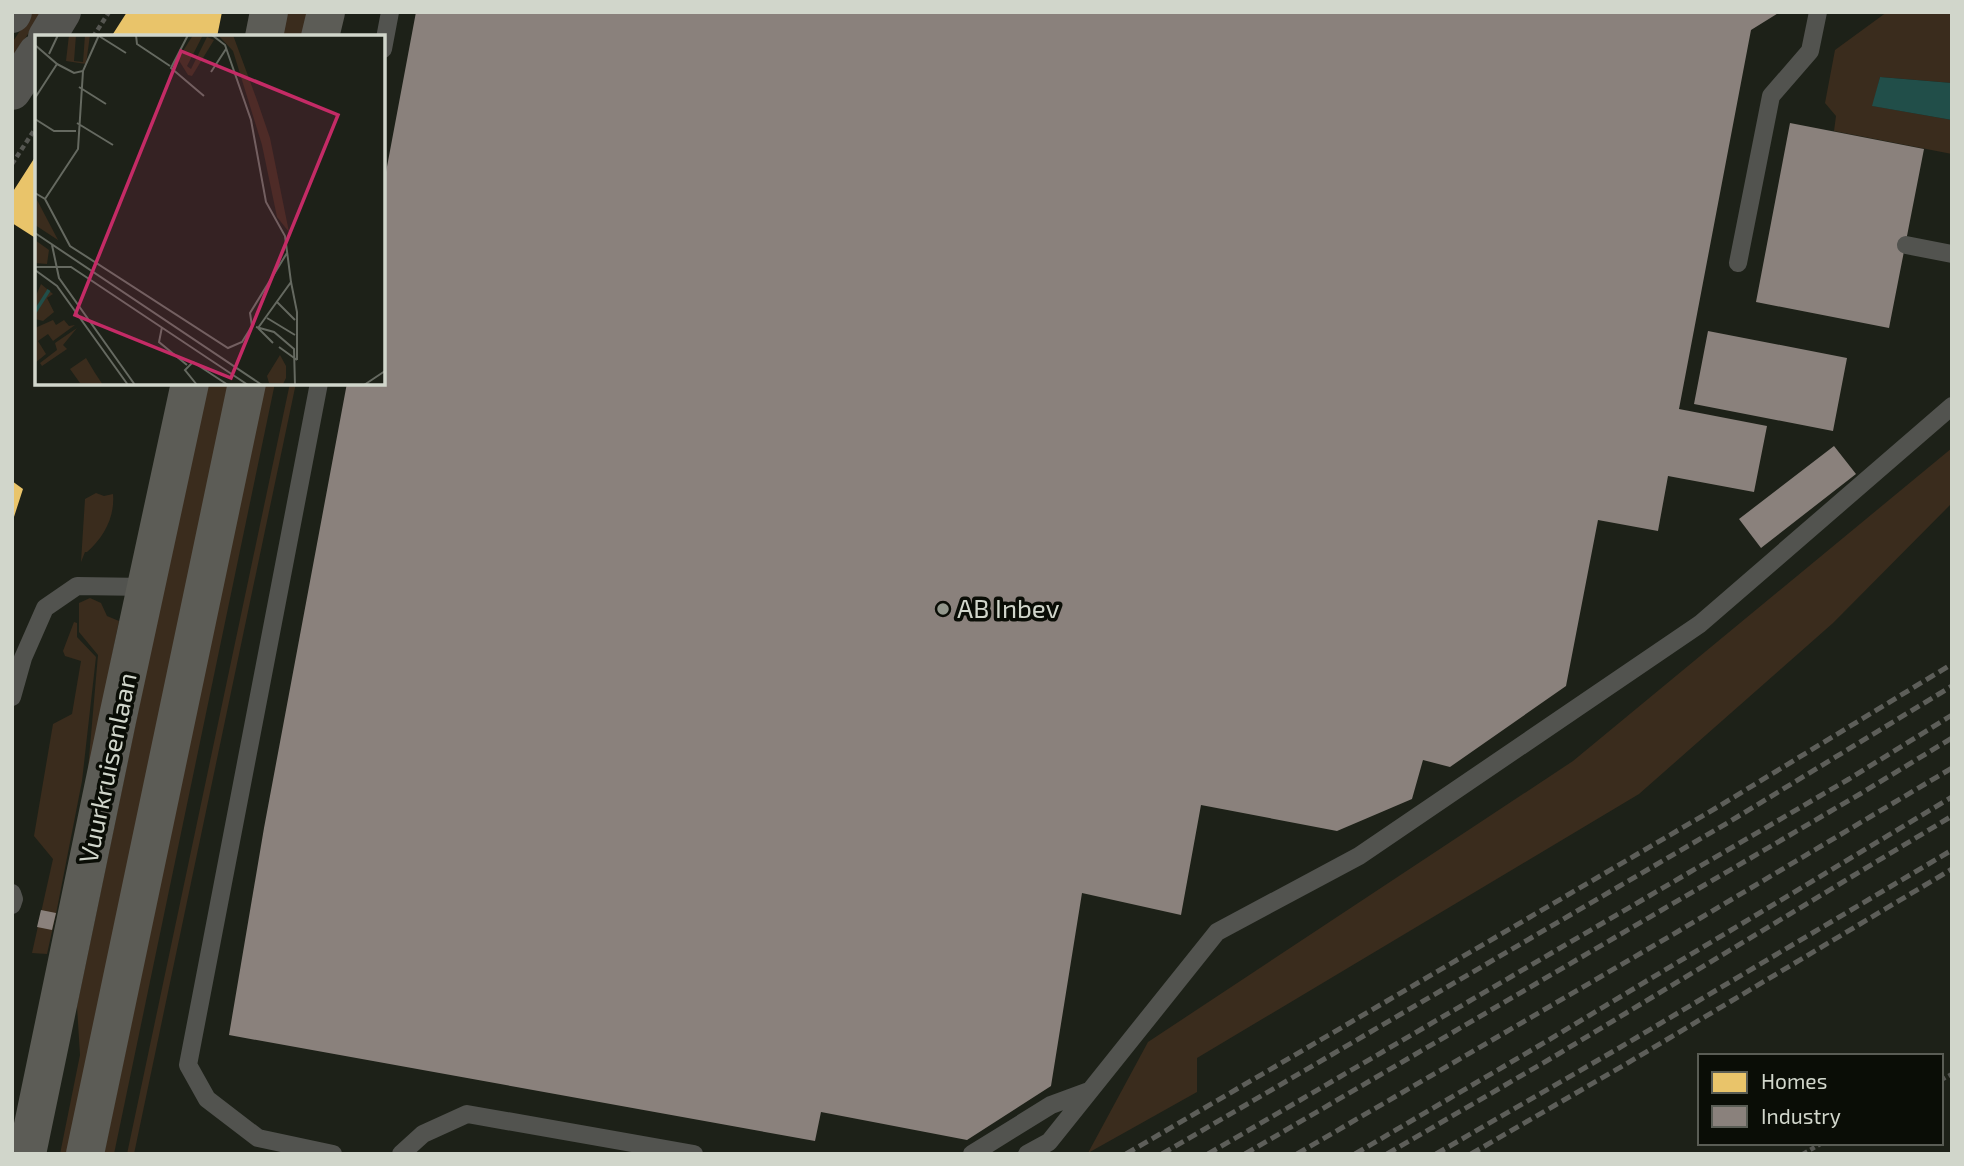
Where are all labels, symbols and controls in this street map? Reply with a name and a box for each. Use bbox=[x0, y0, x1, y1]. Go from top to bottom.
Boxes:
inset map bbox=[35, 35, 385, 385]
place label: AB Inbev bbox=[957, 592, 1060, 623]
marker: AB Inbev bbox=[935, 601, 951, 617]
street label: Vuurkruisenlaan bbox=[71, 670, 142, 866]
legend bbox=[1698, 1054, 1943, 1145]
text: Homes bbox=[1761, 1068, 1827, 1093]
text: Industry bbox=[1761, 1103, 1841, 1128]

